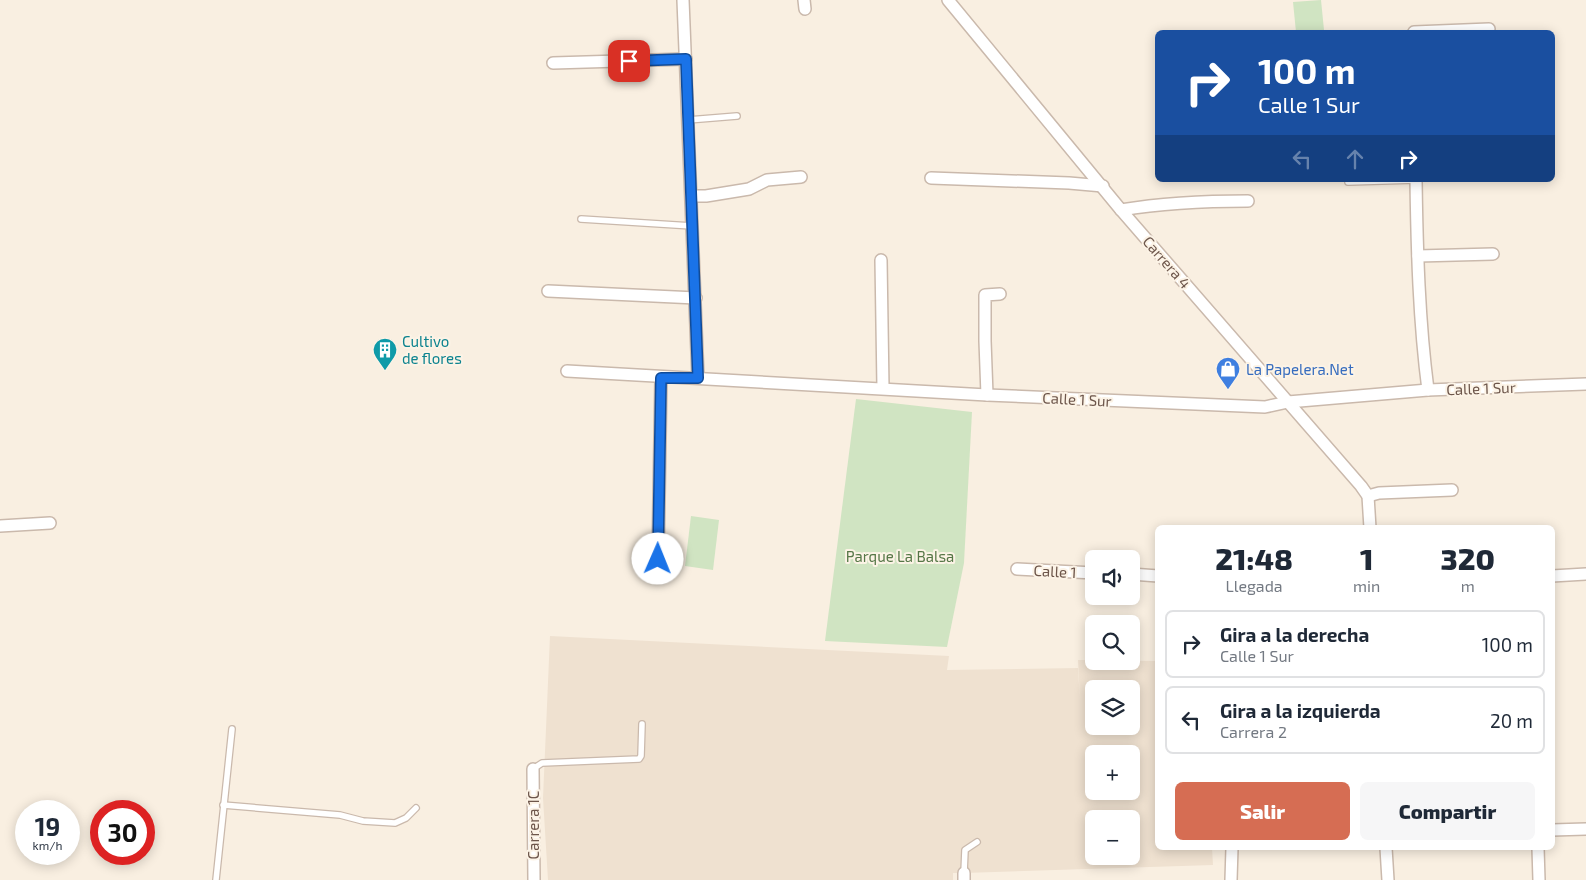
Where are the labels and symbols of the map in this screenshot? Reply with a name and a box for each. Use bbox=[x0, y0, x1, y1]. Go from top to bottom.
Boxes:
pin bbox=[608, 40, 650, 82]
street label: Carrera 4 bbox=[1139, 232, 1195, 292]
place label: Cultivo de flores bbox=[402, 332, 462, 367]
building icon: Cultivo de flores bbox=[372, 337, 398, 371]
shop icon: La Papelera.Net bbox=[1215, 356, 1241, 390]
place label: La Papelera.Net bbox=[1246, 360, 1354, 378]
street label: Calle 1 Sur bbox=[1446, 378, 1516, 398]
street label: Calle 1 Sur bbox=[1042, 388, 1112, 410]
position arrow bbox=[631, 532, 683, 584]
park label: Parque La Balsa bbox=[846, 547, 954, 565]
street label: Calle 1 bbox=[1033, 561, 1077, 581]
street label: Carrera 1C bbox=[524, 790, 542, 859]
speed limit sign: 30 bbox=[90, 800, 155, 865]

